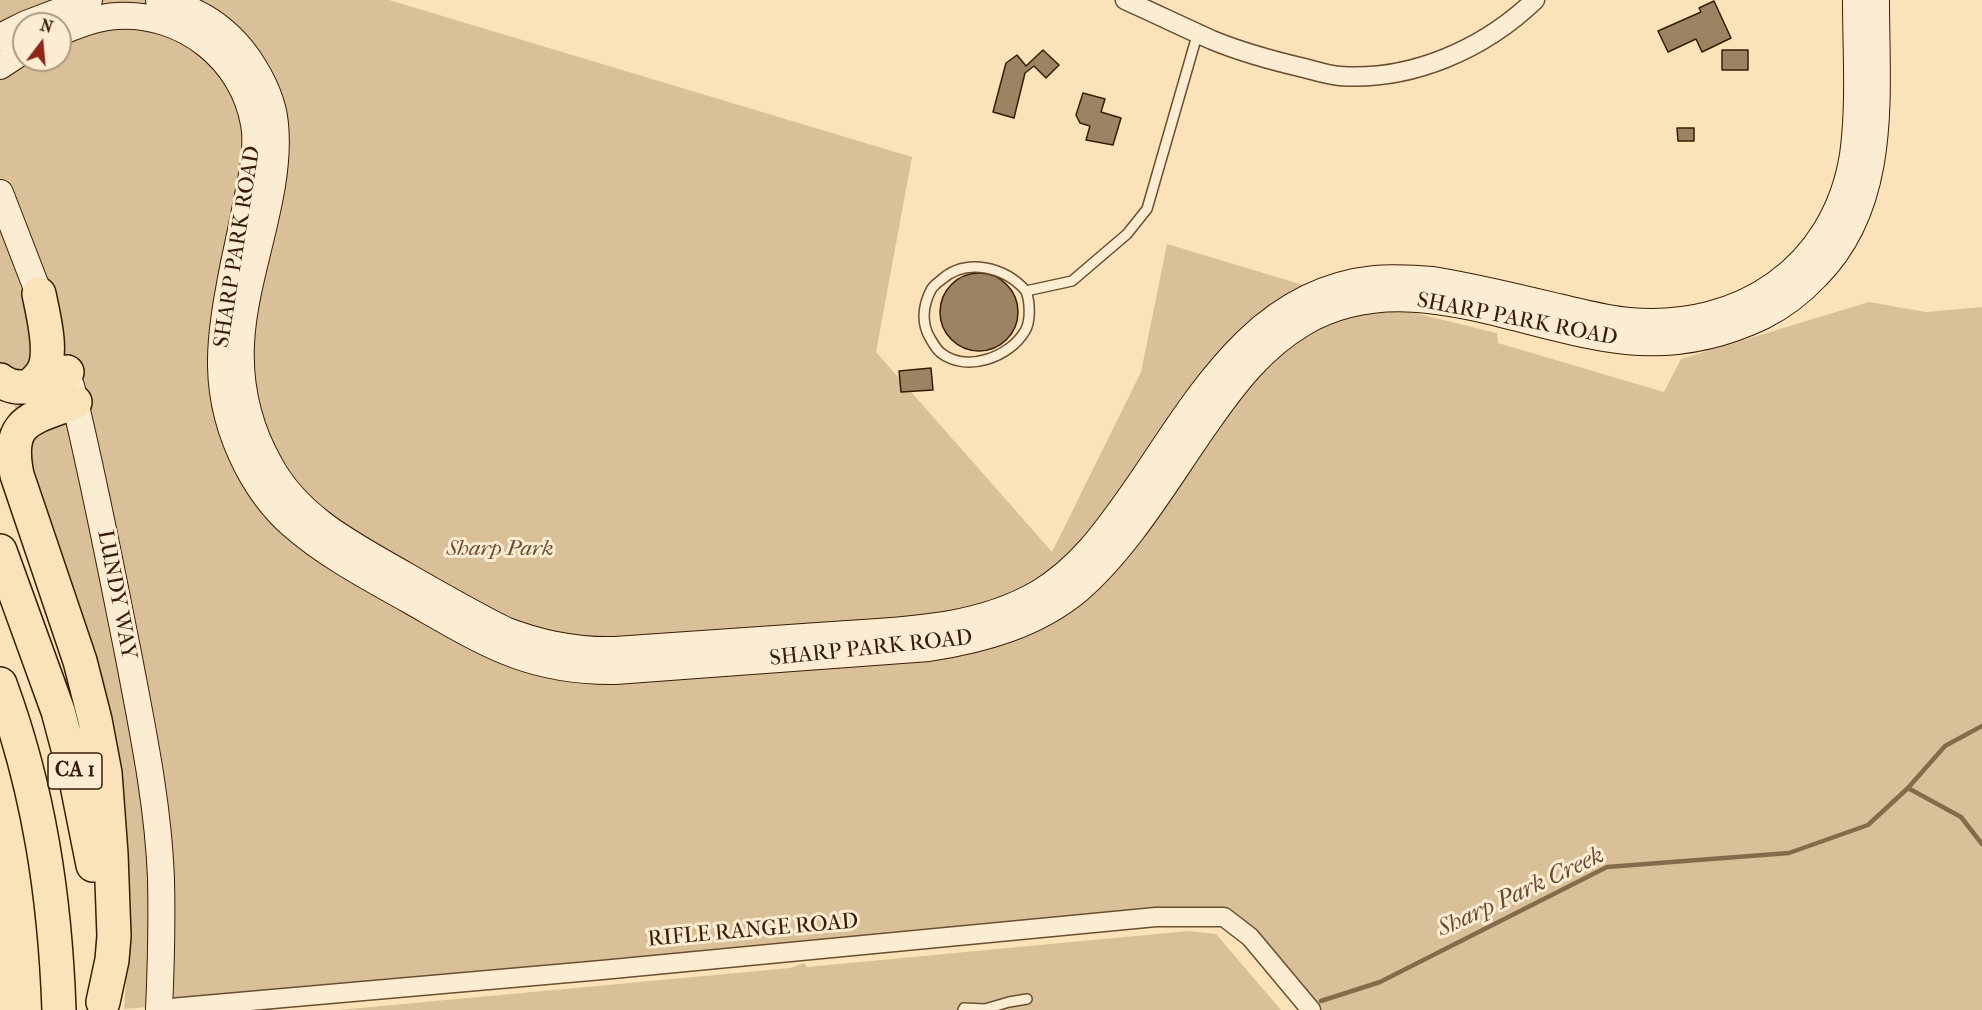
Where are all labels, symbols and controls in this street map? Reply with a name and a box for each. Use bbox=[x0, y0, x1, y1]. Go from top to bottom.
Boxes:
north arrow bbox=[12, 12, 72, 72]
text: N bbox=[38, 15, 55, 37]
street label: SHARP PARK ROAD bbox=[209, 144, 267, 350]
street label: SHARP PARK ROAD bbox=[1414, 288, 1620, 352]
street label: LUNDY WAY bbox=[91, 528, 141, 662]
park label: Sharp Park bbox=[447, 537, 553, 563]
street label: SHARP PARK ROAD bbox=[768, 625, 974, 673]
road number: CA 1 bbox=[48, 753, 102, 789]
water label: Sharp Park Creek bbox=[1433, 842, 1609, 944]
street label: RIFLE RANGE ROAD bbox=[647, 909, 859, 953]

